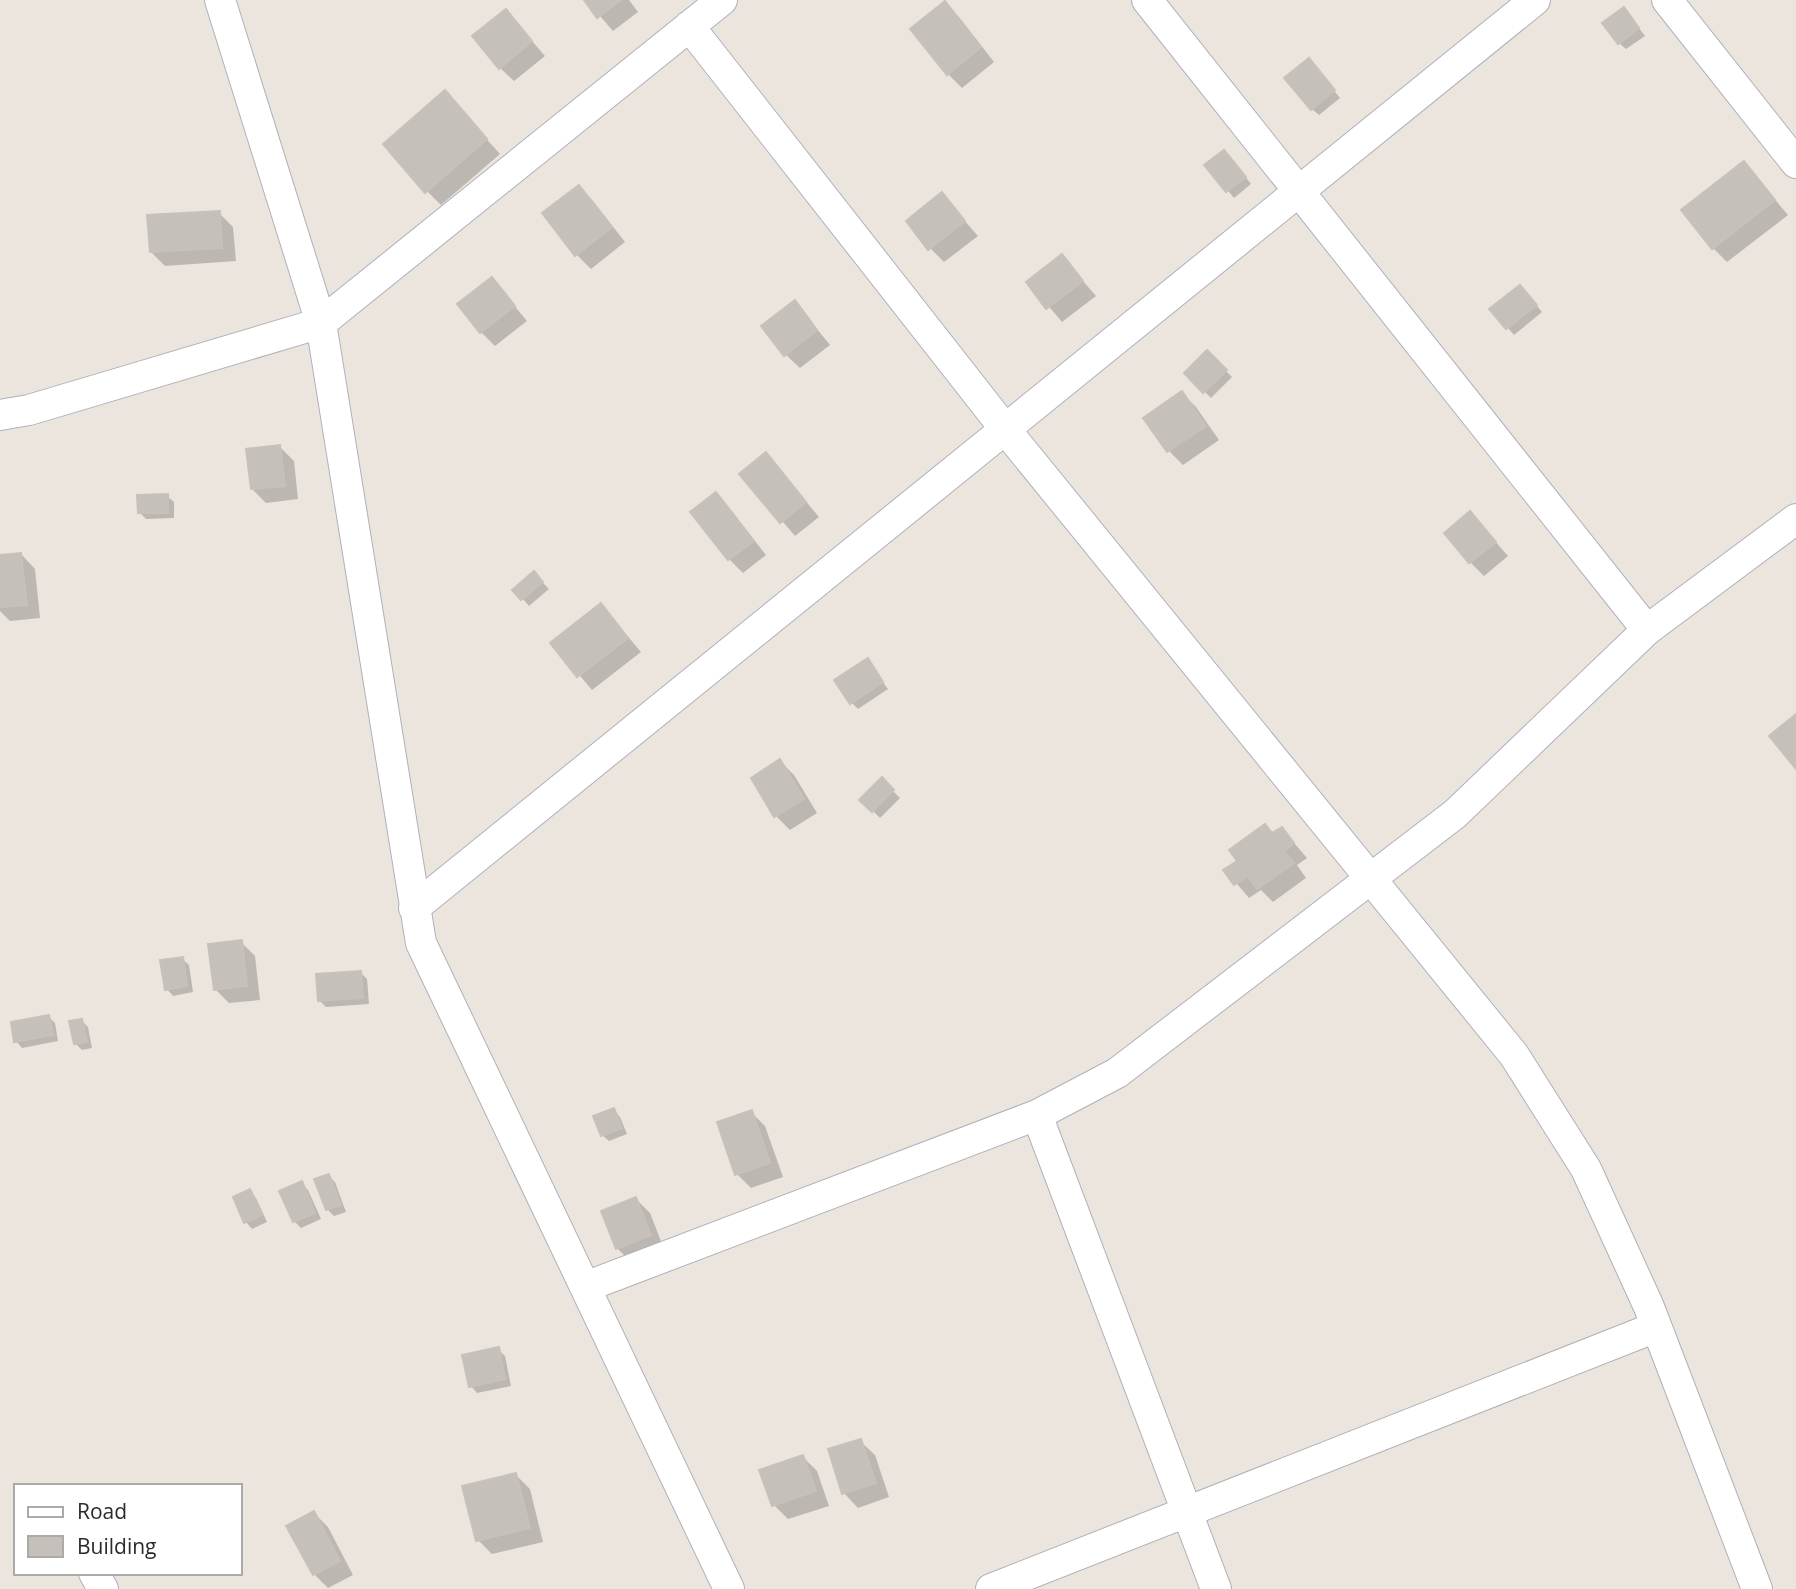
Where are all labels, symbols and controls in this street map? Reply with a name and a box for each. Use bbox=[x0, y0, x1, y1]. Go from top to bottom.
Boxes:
legend bbox=[14, 1484, 242, 1575]
text: Road bbox=[77, 1497, 127, 1525]
text: Building bbox=[77, 1532, 156, 1560]

